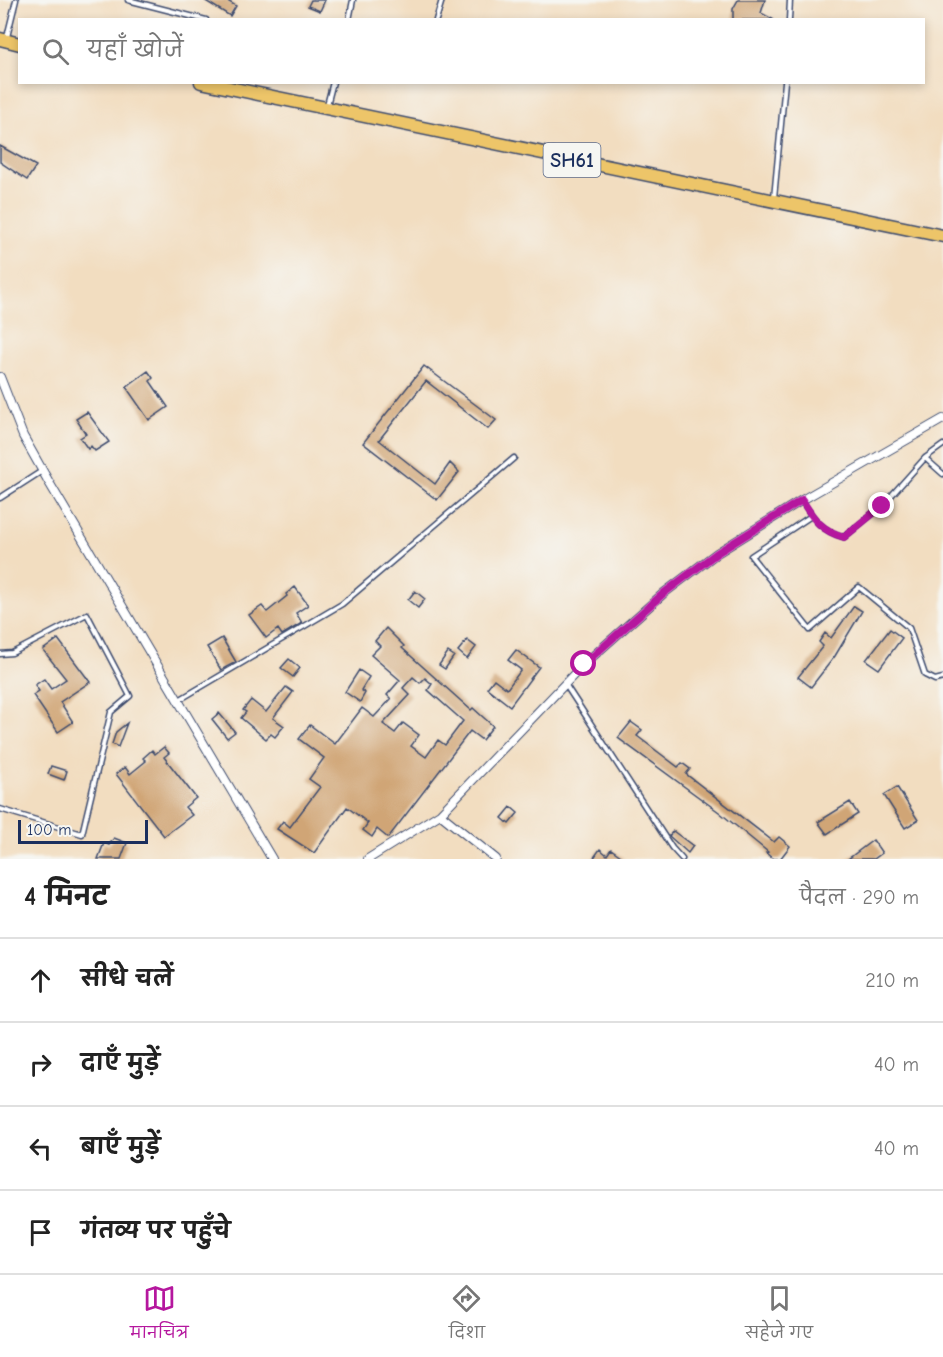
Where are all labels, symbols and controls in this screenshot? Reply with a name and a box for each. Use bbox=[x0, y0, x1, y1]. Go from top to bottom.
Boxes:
search box bbox=[18, 18, 925, 84]
icon: search bbox=[39, 35, 72, 68]
text: यहाँ खोजें bbox=[87, 37, 183, 63]
road number: SH61 bbox=[544, 143, 600, 177]
route end bbox=[868, 492, 894, 518]
route start bbox=[570, 650, 596, 676]
scale bar bbox=[18, 817, 148, 844]
text: 100 m bbox=[27, 821, 71, 839]
text: 4 मिनट bbox=[24, 882, 109, 912]
text: पैदल · 290 m bbox=[799, 886, 919, 909]
icon: ahead bbox=[24, 964, 57, 997]
text: सीधे चलें bbox=[81, 966, 173, 992]
text: 210 m bbox=[865, 969, 919, 992]
icon: right bbox=[24, 1048, 57, 1081]
text: दाएँ मुड़ें bbox=[81, 1050, 160, 1076]
text: 40 m bbox=[874, 1053, 919, 1076]
icon: left bbox=[24, 1132, 57, 1165]
text: बाएँ मुड़ें bbox=[81, 1134, 160, 1160]
text: 40 m bbox=[874, 1137, 919, 1160]
icon: arrive bbox=[24, 1216, 57, 1249]
text: गंतव्य पर पहुँचे bbox=[81, 1218, 230, 1244]
tab: मानचित्र bbox=[130, 1282, 189, 1350]
tab: दिशा bbox=[449, 1282, 485, 1350]
tab: सहेजे गए bbox=[745, 1282, 813, 1350]

